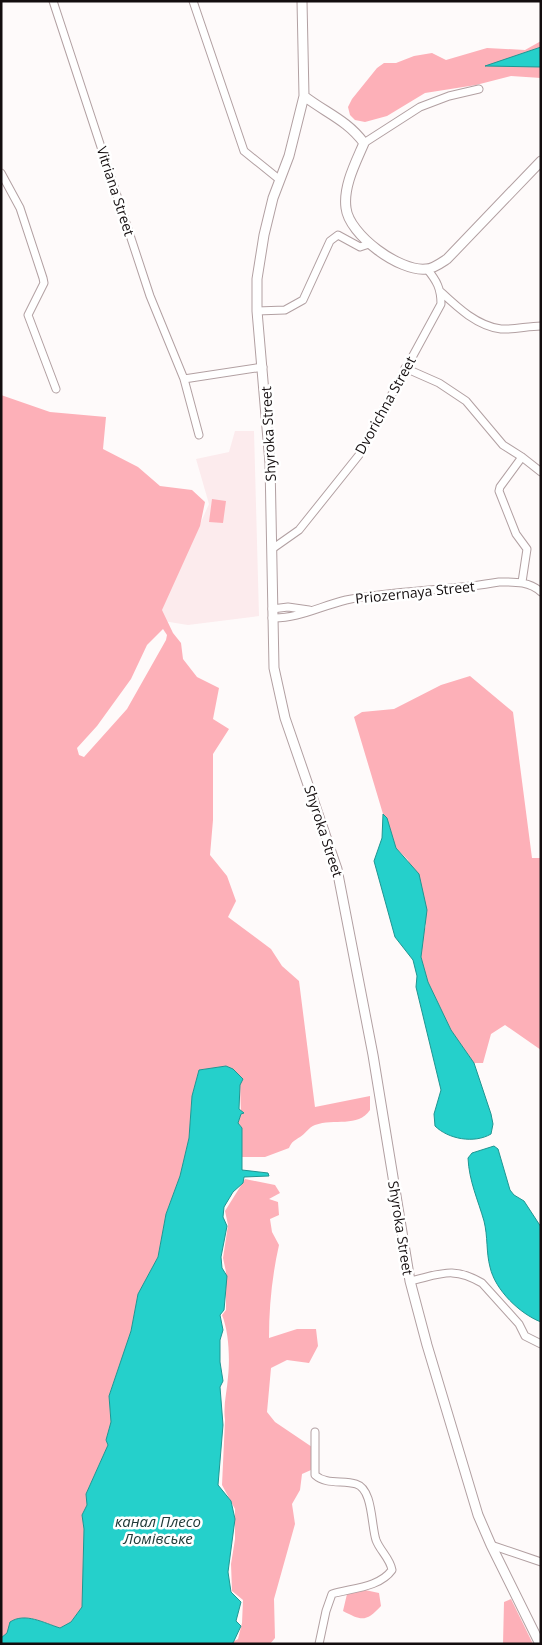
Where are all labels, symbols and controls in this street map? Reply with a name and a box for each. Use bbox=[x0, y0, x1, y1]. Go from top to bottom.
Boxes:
street label: Vitriana Street bbox=[93, 144, 139, 238]
street label: Dvorichna Street bbox=[350, 353, 420, 457]
street label: Shyroka Street bbox=[256, 386, 280, 482]
street label: Priozernaya Street bbox=[354, 576, 476, 608]
street label: Shyroka Street bbox=[300, 783, 348, 879]
street label: Shyroka Street bbox=[384, 1179, 418, 1277]
water label: канал Плесо Ломівське bbox=[115, 1511, 201, 1548]

